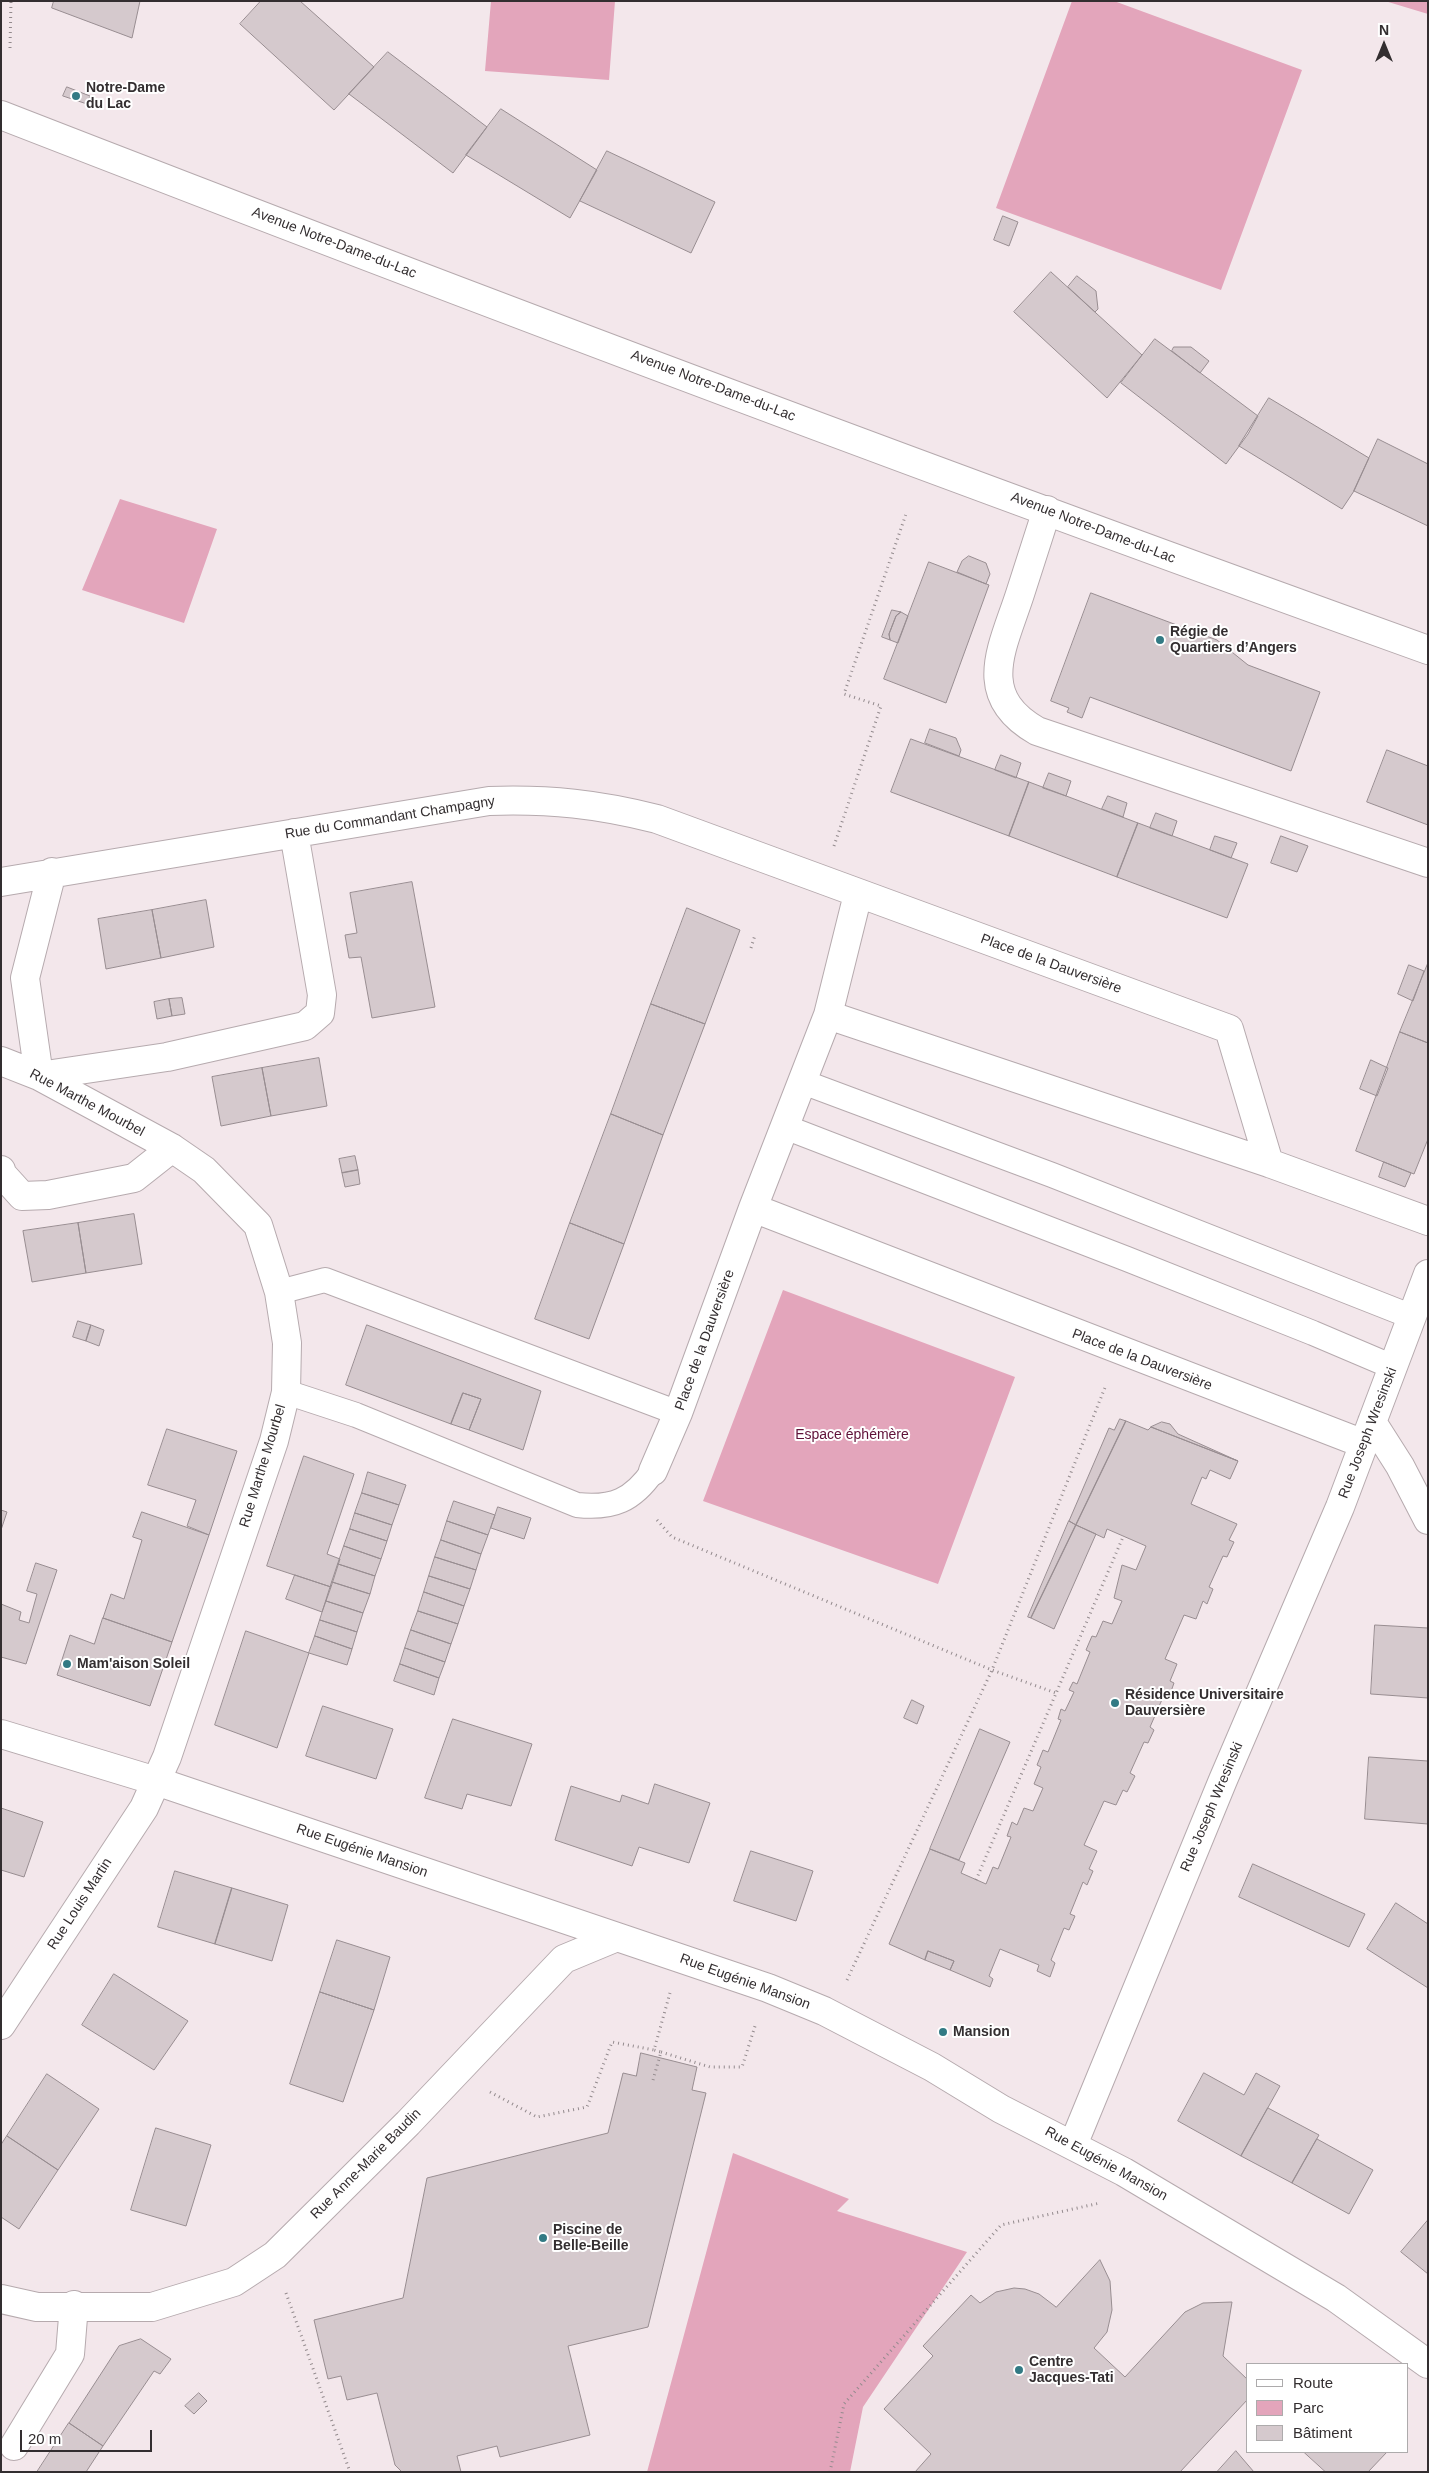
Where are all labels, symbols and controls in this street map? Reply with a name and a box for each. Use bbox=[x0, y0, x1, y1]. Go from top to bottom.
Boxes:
north arrow bbox=[1359, 20, 1409, 70]
text: N bbox=[1379, 22, 1389, 38]
place label: Notre-Dame du Lac bbox=[86, 80, 165, 112]
marker: Notre-Dame du Lac bbox=[70, 90, 82, 102]
street label: Avenue Notre-Dame-du-Lac bbox=[249, 204, 419, 282]
street label: Avenue Notre-Dame-du-Lac bbox=[628, 347, 798, 425]
street label: Avenue Notre-Dame-du-Lac bbox=[1008, 489, 1178, 567]
place label: Régie de Quartiers d’Angers bbox=[1170, 624, 1297, 656]
marker: Régie de Quartiers d’Angers bbox=[1154, 634, 1166, 646]
street label: Rue du Commandant Champagny bbox=[284, 793, 496, 843]
street label: Place de la Dauversière bbox=[978, 931, 1124, 997]
street label: Rue Marthe Mourbel bbox=[27, 1066, 147, 1140]
street label: Place de la Dauversière bbox=[672, 1267, 738, 1413]
street label: Place de la Dauversière bbox=[1070, 1326, 1214, 1394]
street label: Rue Joseph Wresinski bbox=[1335, 1365, 1401, 1501]
street label: Rue Marthe Mourbel bbox=[236, 1403, 290, 1529]
park label: Espace éphémère bbox=[795, 1427, 909, 1443]
place label: Mam'aison Soleil bbox=[77, 1656, 190, 1672]
marker: Mam'aison Soleil bbox=[61, 1658, 73, 1670]
place label: Résidence Universitaire Dauversière bbox=[1125, 1687, 1284, 1720]
marker: Résidence Universitaire Dauversière bbox=[1109, 1697, 1121, 1709]
street label: Rue Joseph Wresinski bbox=[1177, 1740, 1247, 1874]
street label: Rue Eugénie Mansion bbox=[294, 1821, 430, 1881]
street label: Rue Louis Martin bbox=[44, 1855, 116, 1953]
street label: Rue Eugénie Mansion bbox=[677, 1951, 813, 2013]
place label: Mansion bbox=[953, 2024, 1010, 2040]
marker: Mansion bbox=[937, 2026, 949, 2038]
street label: Rue Anne-Marie Baudin bbox=[307, 2105, 425, 2223]
street label: Rue Eugénie Mansion bbox=[1042, 2123, 1170, 2205]
place label: Piscine de Belle-Beille bbox=[553, 2222, 628, 2254]
marker: Piscine de Belle-Beille bbox=[537, 2232, 549, 2244]
place label: Centre Jacques-Tati bbox=[1029, 2354, 1114, 2386]
legend bbox=[1246, 2363, 1409, 2453]
marker: Centre Jacques-Tati bbox=[1013, 2364, 1025, 2376]
text: Route bbox=[1293, 2374, 1333, 2391]
text: Parc bbox=[1293, 2399, 1324, 2416]
scale bar bbox=[22, 2420, 155, 2452]
text: Bâtiment bbox=[1293, 2424, 1352, 2441]
text: 20 m bbox=[28, 2430, 61, 2447]

